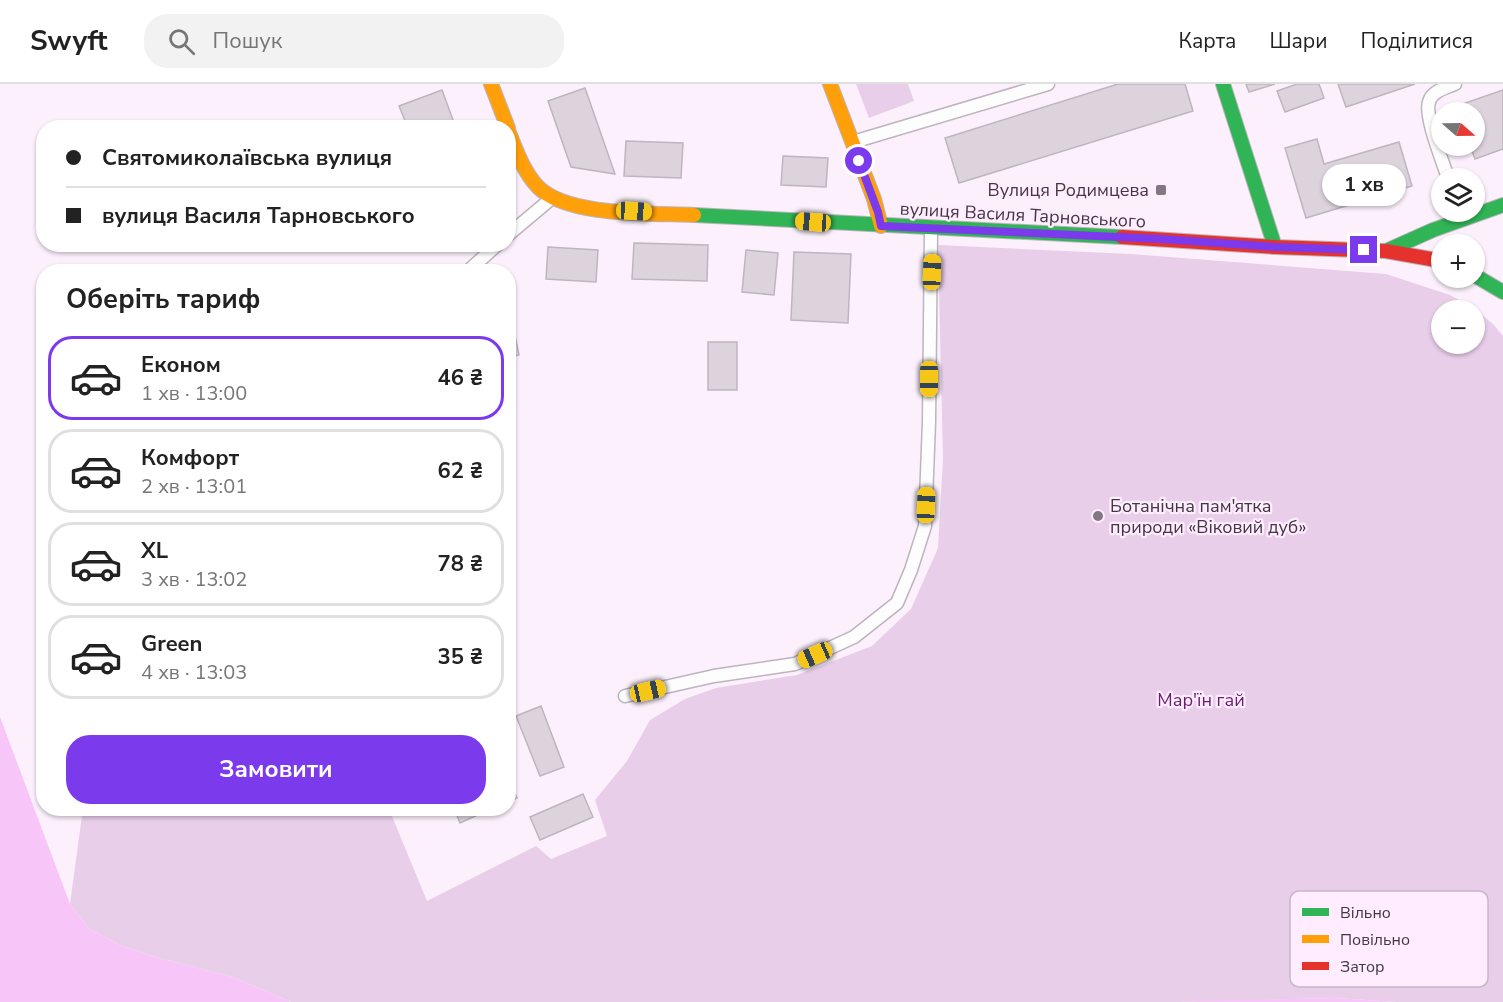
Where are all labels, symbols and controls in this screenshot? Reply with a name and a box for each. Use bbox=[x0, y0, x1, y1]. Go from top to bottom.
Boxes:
search box bbox=[144, 14, 564, 68]
text: Swyft bbox=[30, 22, 108, 60]
icon: search bbox=[165, 25, 198, 58]
text: Пошук bbox=[213, 26, 282, 56]
text: Карта bbox=[1179, 27, 1236, 55]
text: Шари bbox=[1269, 27, 1328, 55]
text: Поділитися bbox=[1361, 27, 1473, 55]
north arrow bbox=[1431, 102, 1485, 156]
map controls bbox=[1431, 102, 1485, 354]
text: Святомиколаївська вулиця bbox=[102, 143, 392, 173]
route start bbox=[845, 147, 872, 174]
callout: 1 хв bbox=[1322, 163, 1406, 205]
button: layers bbox=[1431, 168, 1485, 222]
text: 1 хв bbox=[1344, 171, 1384, 198]
place label: Вулиця Родимцева bbox=[988, 178, 1149, 202]
marker: Вулиця Родимцева bbox=[1154, 183, 1168, 197]
street label: вулиця Василя Тарновського bbox=[899, 197, 1147, 233]
text: вулиця Василя Тарновського bbox=[102, 201, 415, 231]
car bbox=[616, 201, 652, 221]
car bbox=[794, 212, 832, 232]
button: + bbox=[1431, 234, 1485, 288]
route end bbox=[1350, 236, 1377, 263]
car bbox=[922, 254, 942, 290]
text: Оберіть тариф bbox=[66, 281, 260, 318]
button: − bbox=[1431, 300, 1485, 354]
text: Економ bbox=[141, 350, 221, 380]
icon: car bbox=[69, 351, 123, 405]
car bbox=[920, 361, 938, 397]
text: 46 ₴ bbox=[437, 363, 483, 393]
text: 1 хв · 13:00 bbox=[141, 380, 247, 407]
text: Комфорт bbox=[141, 443, 239, 473]
icon: car bbox=[69, 444, 123, 498]
text: 62 ₴ bbox=[437, 456, 483, 486]
text: 2 хв · 13:01 bbox=[141, 473, 247, 500]
car bbox=[916, 487, 936, 523]
place label: Ботанічна пам'ятка природи «Віковий дуб» bbox=[1110, 494, 1306, 539]
marker: Ботанічна пам'ятка природи «Віковий дуб» bbox=[1091, 509, 1105, 523]
text: XL bbox=[141, 536, 168, 566]
icon: car bbox=[69, 537, 123, 591]
text: 78 ₴ bbox=[437, 549, 483, 579]
text: 3 хв · 13:02 bbox=[141, 566, 247, 593]
text: Green bbox=[141, 629, 202, 659]
icon: car bbox=[69, 630, 123, 684]
car bbox=[795, 639, 835, 671]
text: 35 ₴ bbox=[437, 642, 483, 672]
text: 4 хв · 13:03 bbox=[141, 659, 247, 686]
car bbox=[628, 678, 668, 704]
park label: Мар'їн гай bbox=[1157, 688, 1245, 712]
button: Замовити bbox=[66, 735, 486, 804]
legend bbox=[1290, 891, 1488, 987]
text: Вільно bbox=[1340, 902, 1391, 924]
text: Повільно bbox=[1340, 929, 1410, 951]
text: Затор bbox=[1340, 956, 1384, 978]

